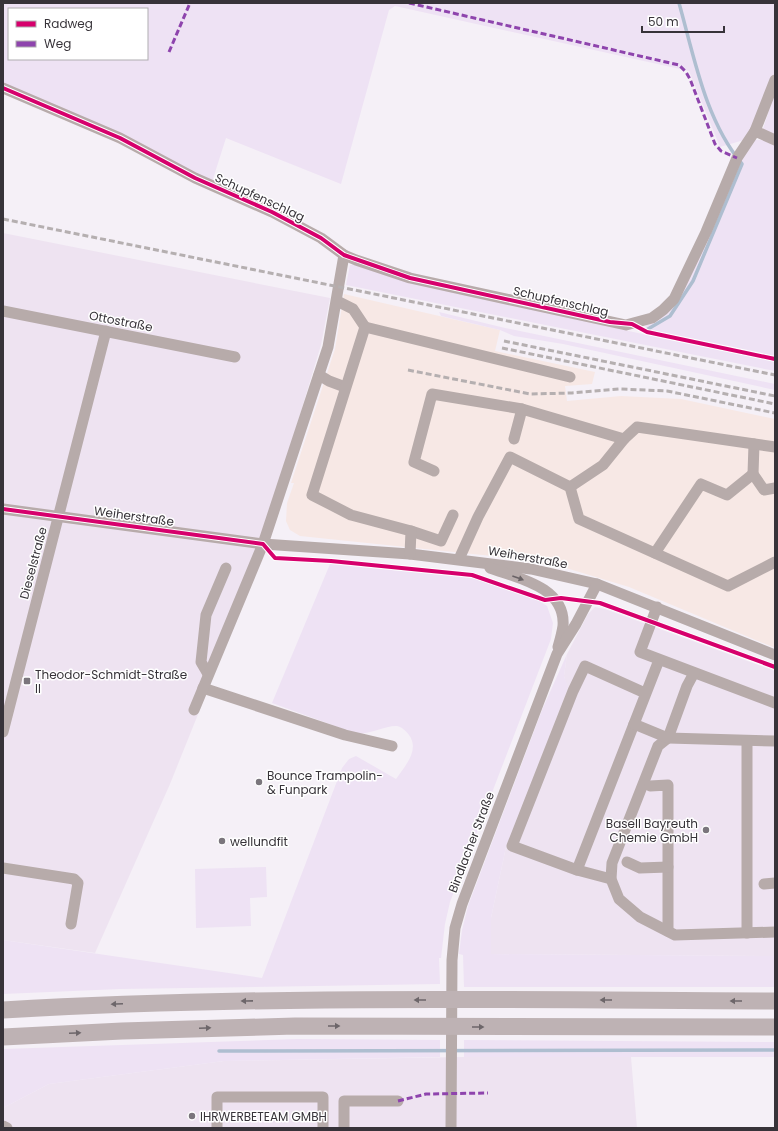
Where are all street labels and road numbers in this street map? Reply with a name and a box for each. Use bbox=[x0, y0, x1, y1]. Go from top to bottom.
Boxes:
street label: Schupfenschlag bbox=[212, 169, 308, 225]
street label: Schupfenschlag bbox=[512, 282, 610, 320]
street label: Ottostraße bbox=[88, 306, 154, 336]
street label: Weiherstraße bbox=[93, 502, 175, 530]
street label: Dieselstraße bbox=[15, 525, 51, 601]
street label: Weiherstraße bbox=[487, 542, 569, 572]
street label: Bindlacher Straße bbox=[444, 789, 498, 895]

